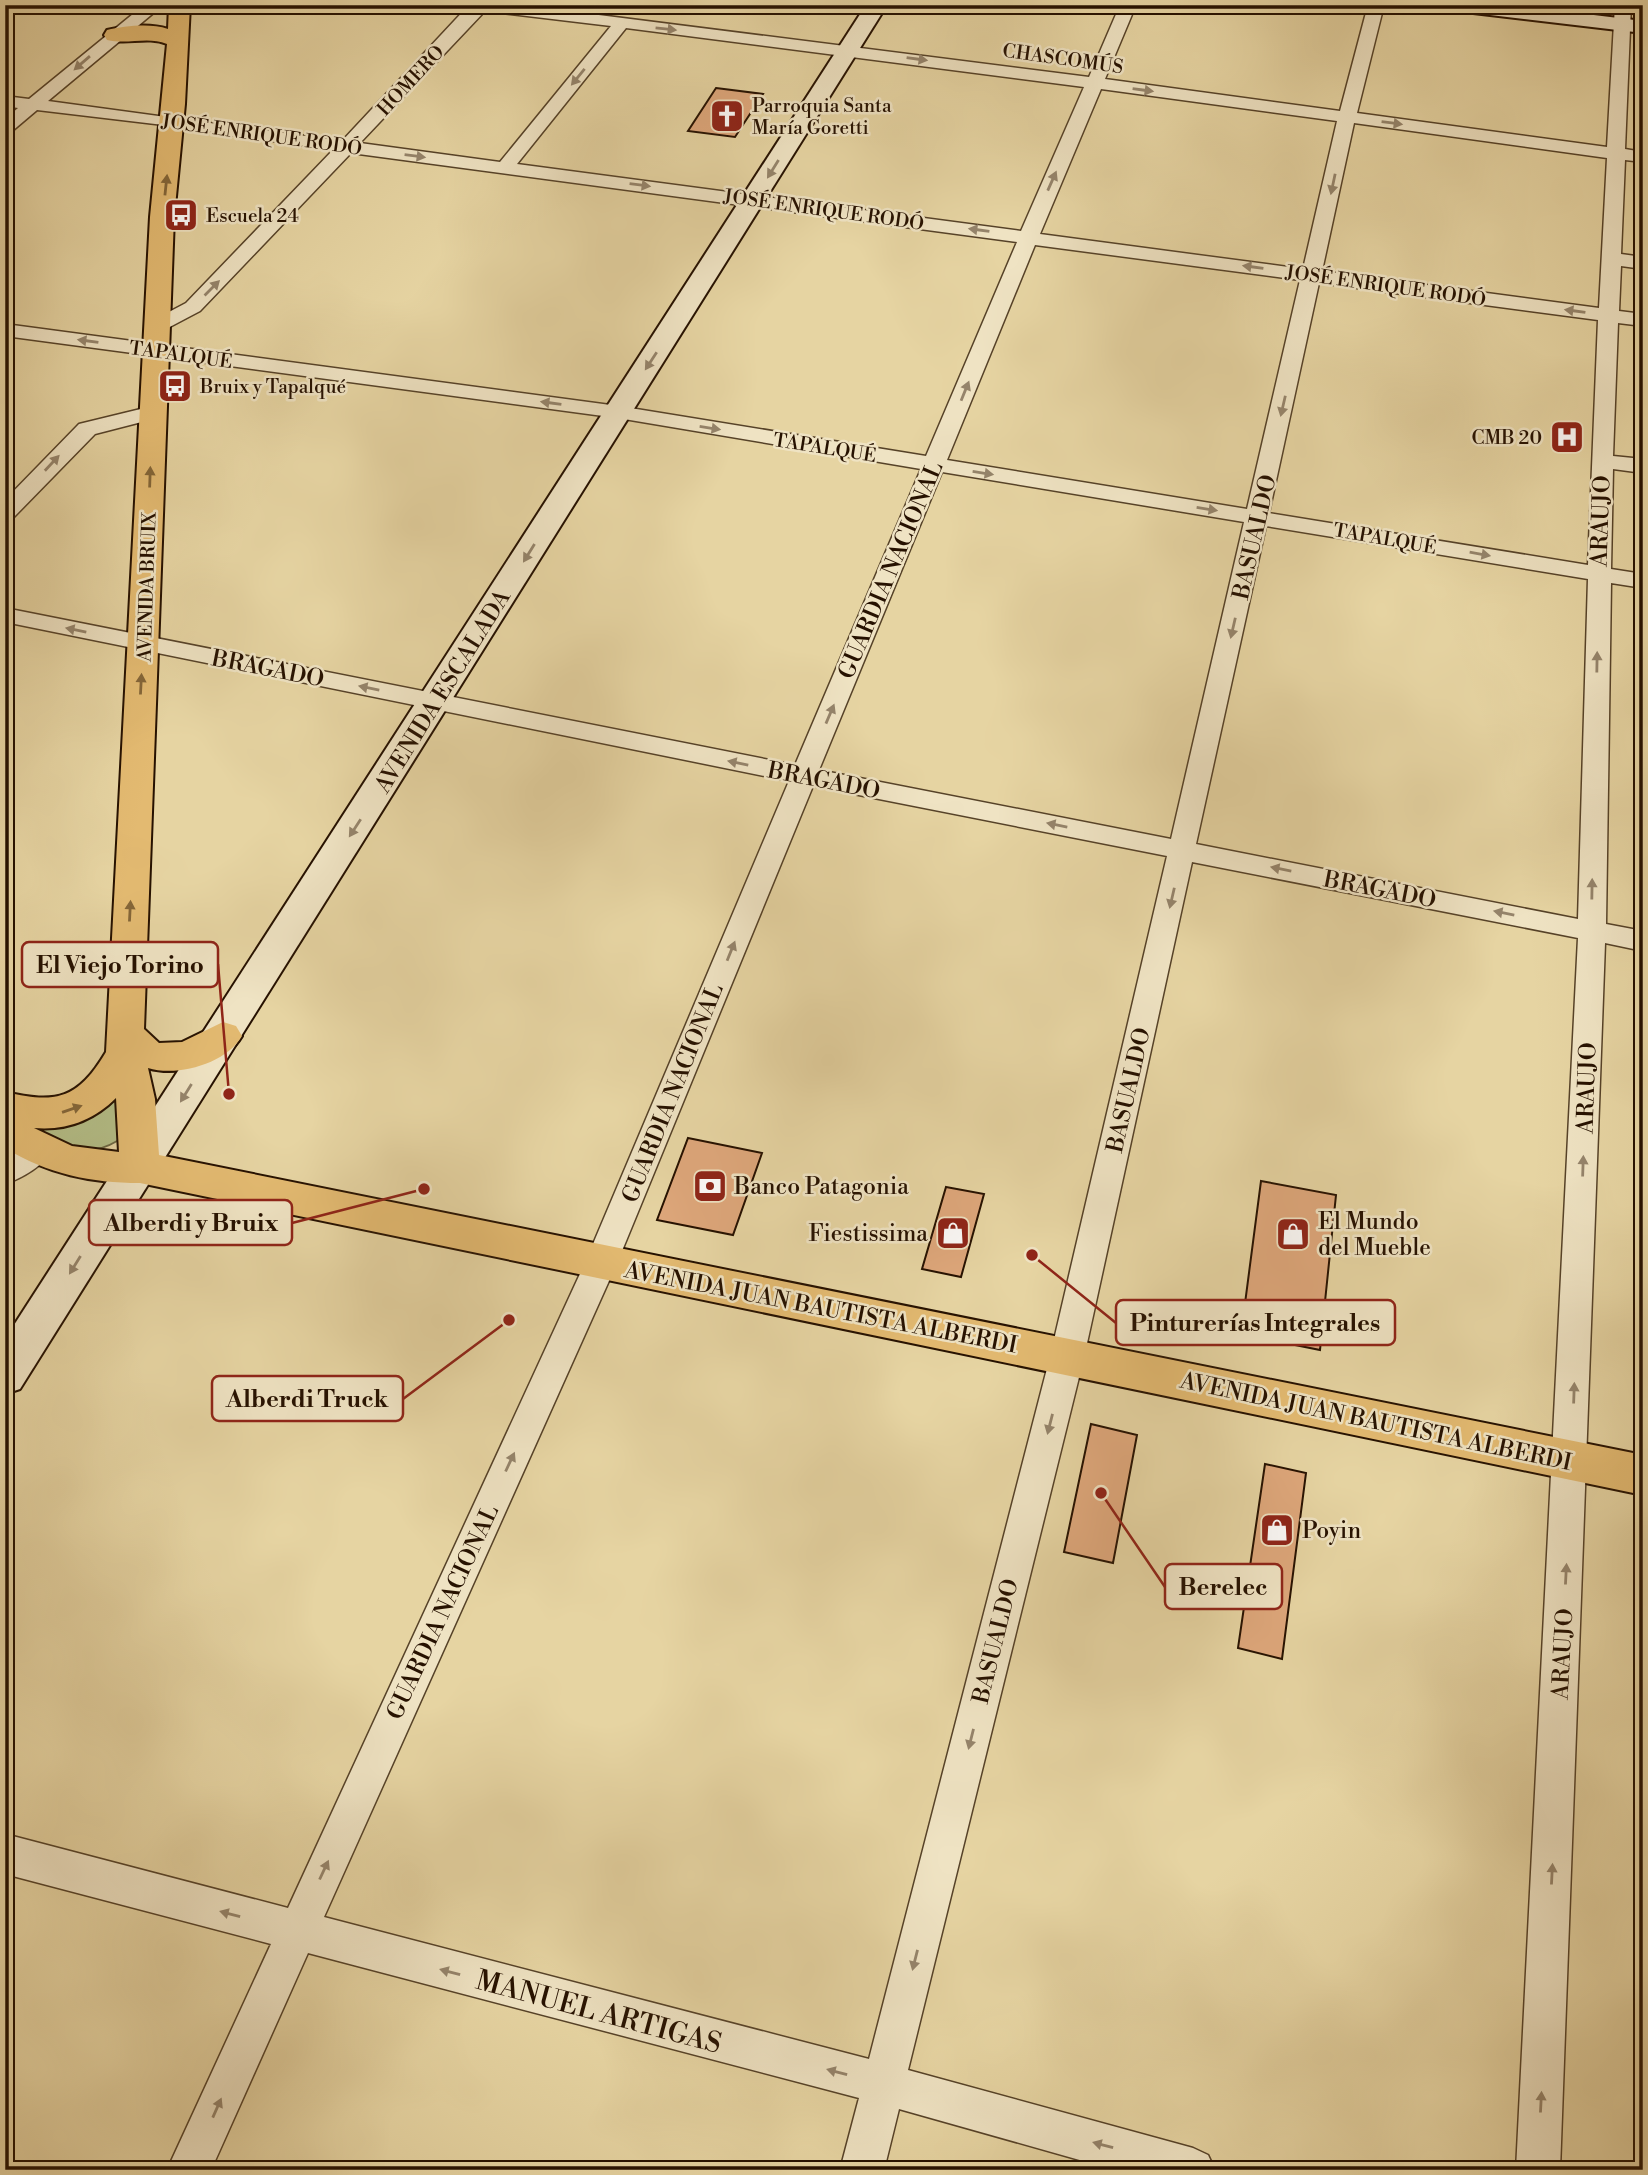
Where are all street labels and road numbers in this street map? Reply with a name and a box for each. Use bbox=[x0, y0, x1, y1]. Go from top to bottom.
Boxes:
street label: CHASCOMÚS bbox=[1001, 38, 1125, 79]
street label: HOMERO bbox=[372, 40, 450, 121]
street label: JOSÉ ENRIQUE RODÓ bbox=[159, 108, 364, 161]
street label: JOSÉ ENRIQUE RODÓ bbox=[721, 183, 926, 236]
street label: JOSÉ ENRIQUE RODÓ bbox=[1283, 259, 1488, 312]
street label: TAPALQUÉ bbox=[128, 335, 234, 374]
street label: TAPALQUÉ bbox=[772, 427, 878, 468]
street label: GUARDIA NACIONAL bbox=[832, 457, 949, 683]
street label: BASUALDO bbox=[1227, 472, 1283, 603]
street label: ARAUJO bbox=[1585, 475, 1617, 568]
street label: AVENIDA BRUIX bbox=[132, 511, 162, 663]
street label: TAPALQUÉ bbox=[1331, 517, 1438, 560]
street label: AVENIDA ESCALADA bbox=[368, 584, 517, 799]
street label: BRAGADO bbox=[208, 644, 326, 694]
street label: BRAGADO bbox=[764, 756, 882, 806]
street label: BRAGADO bbox=[1320, 865, 1438, 915]
street label: GUARDIA NACIONAL bbox=[616, 980, 730, 1207]
street label: BASUALDO bbox=[1101, 1025, 1157, 1156]
street label: ARAUJO bbox=[1571, 1042, 1603, 1135]
street label: AVENIDA JUAN BAUTISTA ALBERDI bbox=[621, 1256, 1020, 1360]
street label: AVENIDA JUAN BAUTISTA ALBERDI bbox=[1177, 1367, 1574, 1477]
street label: GUARDIA NACIONAL bbox=[381, 1501, 505, 1724]
street label: BASUALDO bbox=[967, 1576, 1025, 1707]
street label: ARAUJO bbox=[1547, 1608, 1579, 1701]
street label: MANUEL ARTIGAS bbox=[472, 1963, 725, 2062]

